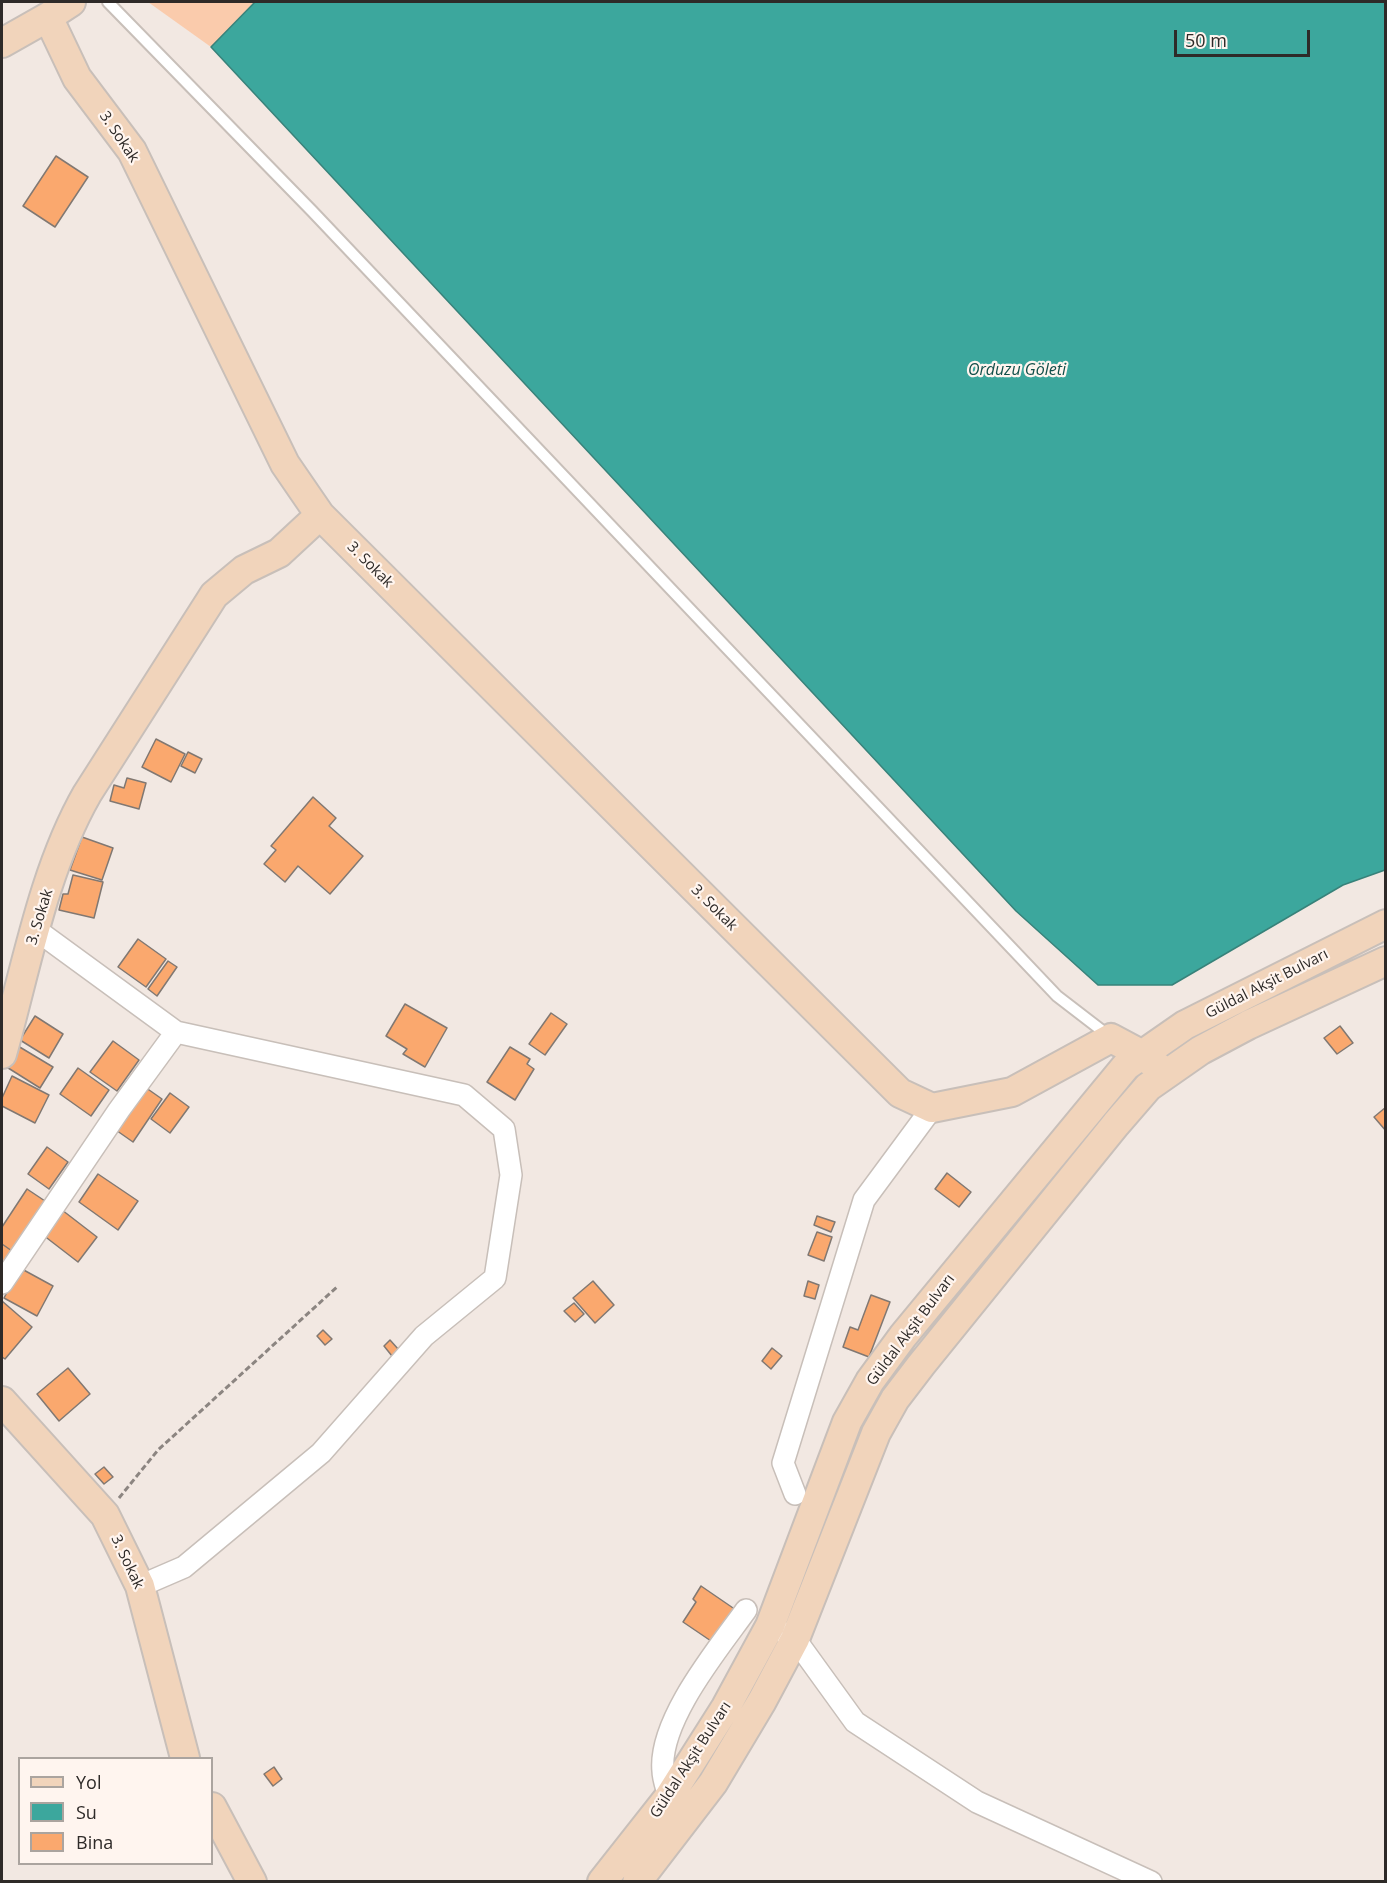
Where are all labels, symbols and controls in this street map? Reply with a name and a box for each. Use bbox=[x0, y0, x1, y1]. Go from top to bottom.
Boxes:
scale bar bbox=[1177, 18, 1314, 56]
text: 50 m bbox=[1185, 28, 1227, 52]
street label: 3. Sokak bbox=[95, 108, 143, 166]
water label: Orduzu Göleti bbox=[968, 360, 1066, 380]
street label: 3. Sokak bbox=[343, 538, 397, 592]
street label: 3. Sokak bbox=[687, 881, 741, 935]
street label: 3. Sokak bbox=[23, 887, 57, 947]
street label: Güldal Akşit Bulvarı bbox=[1203, 945, 1331, 1023]
street label: Güldal Akşit Bulvarı bbox=[863, 1271, 959, 1389]
street label: 3. Sokak bbox=[107, 1532, 147, 1592]
street label: Güldal Akşit Bulvarı bbox=[647, 1698, 735, 1822]
legend bbox=[18, 1757, 213, 1865]
text: Yol bbox=[76, 1770, 101, 1794]
text: Su bbox=[76, 1800, 97, 1824]
text: Bina bbox=[76, 1830, 113, 1854]

